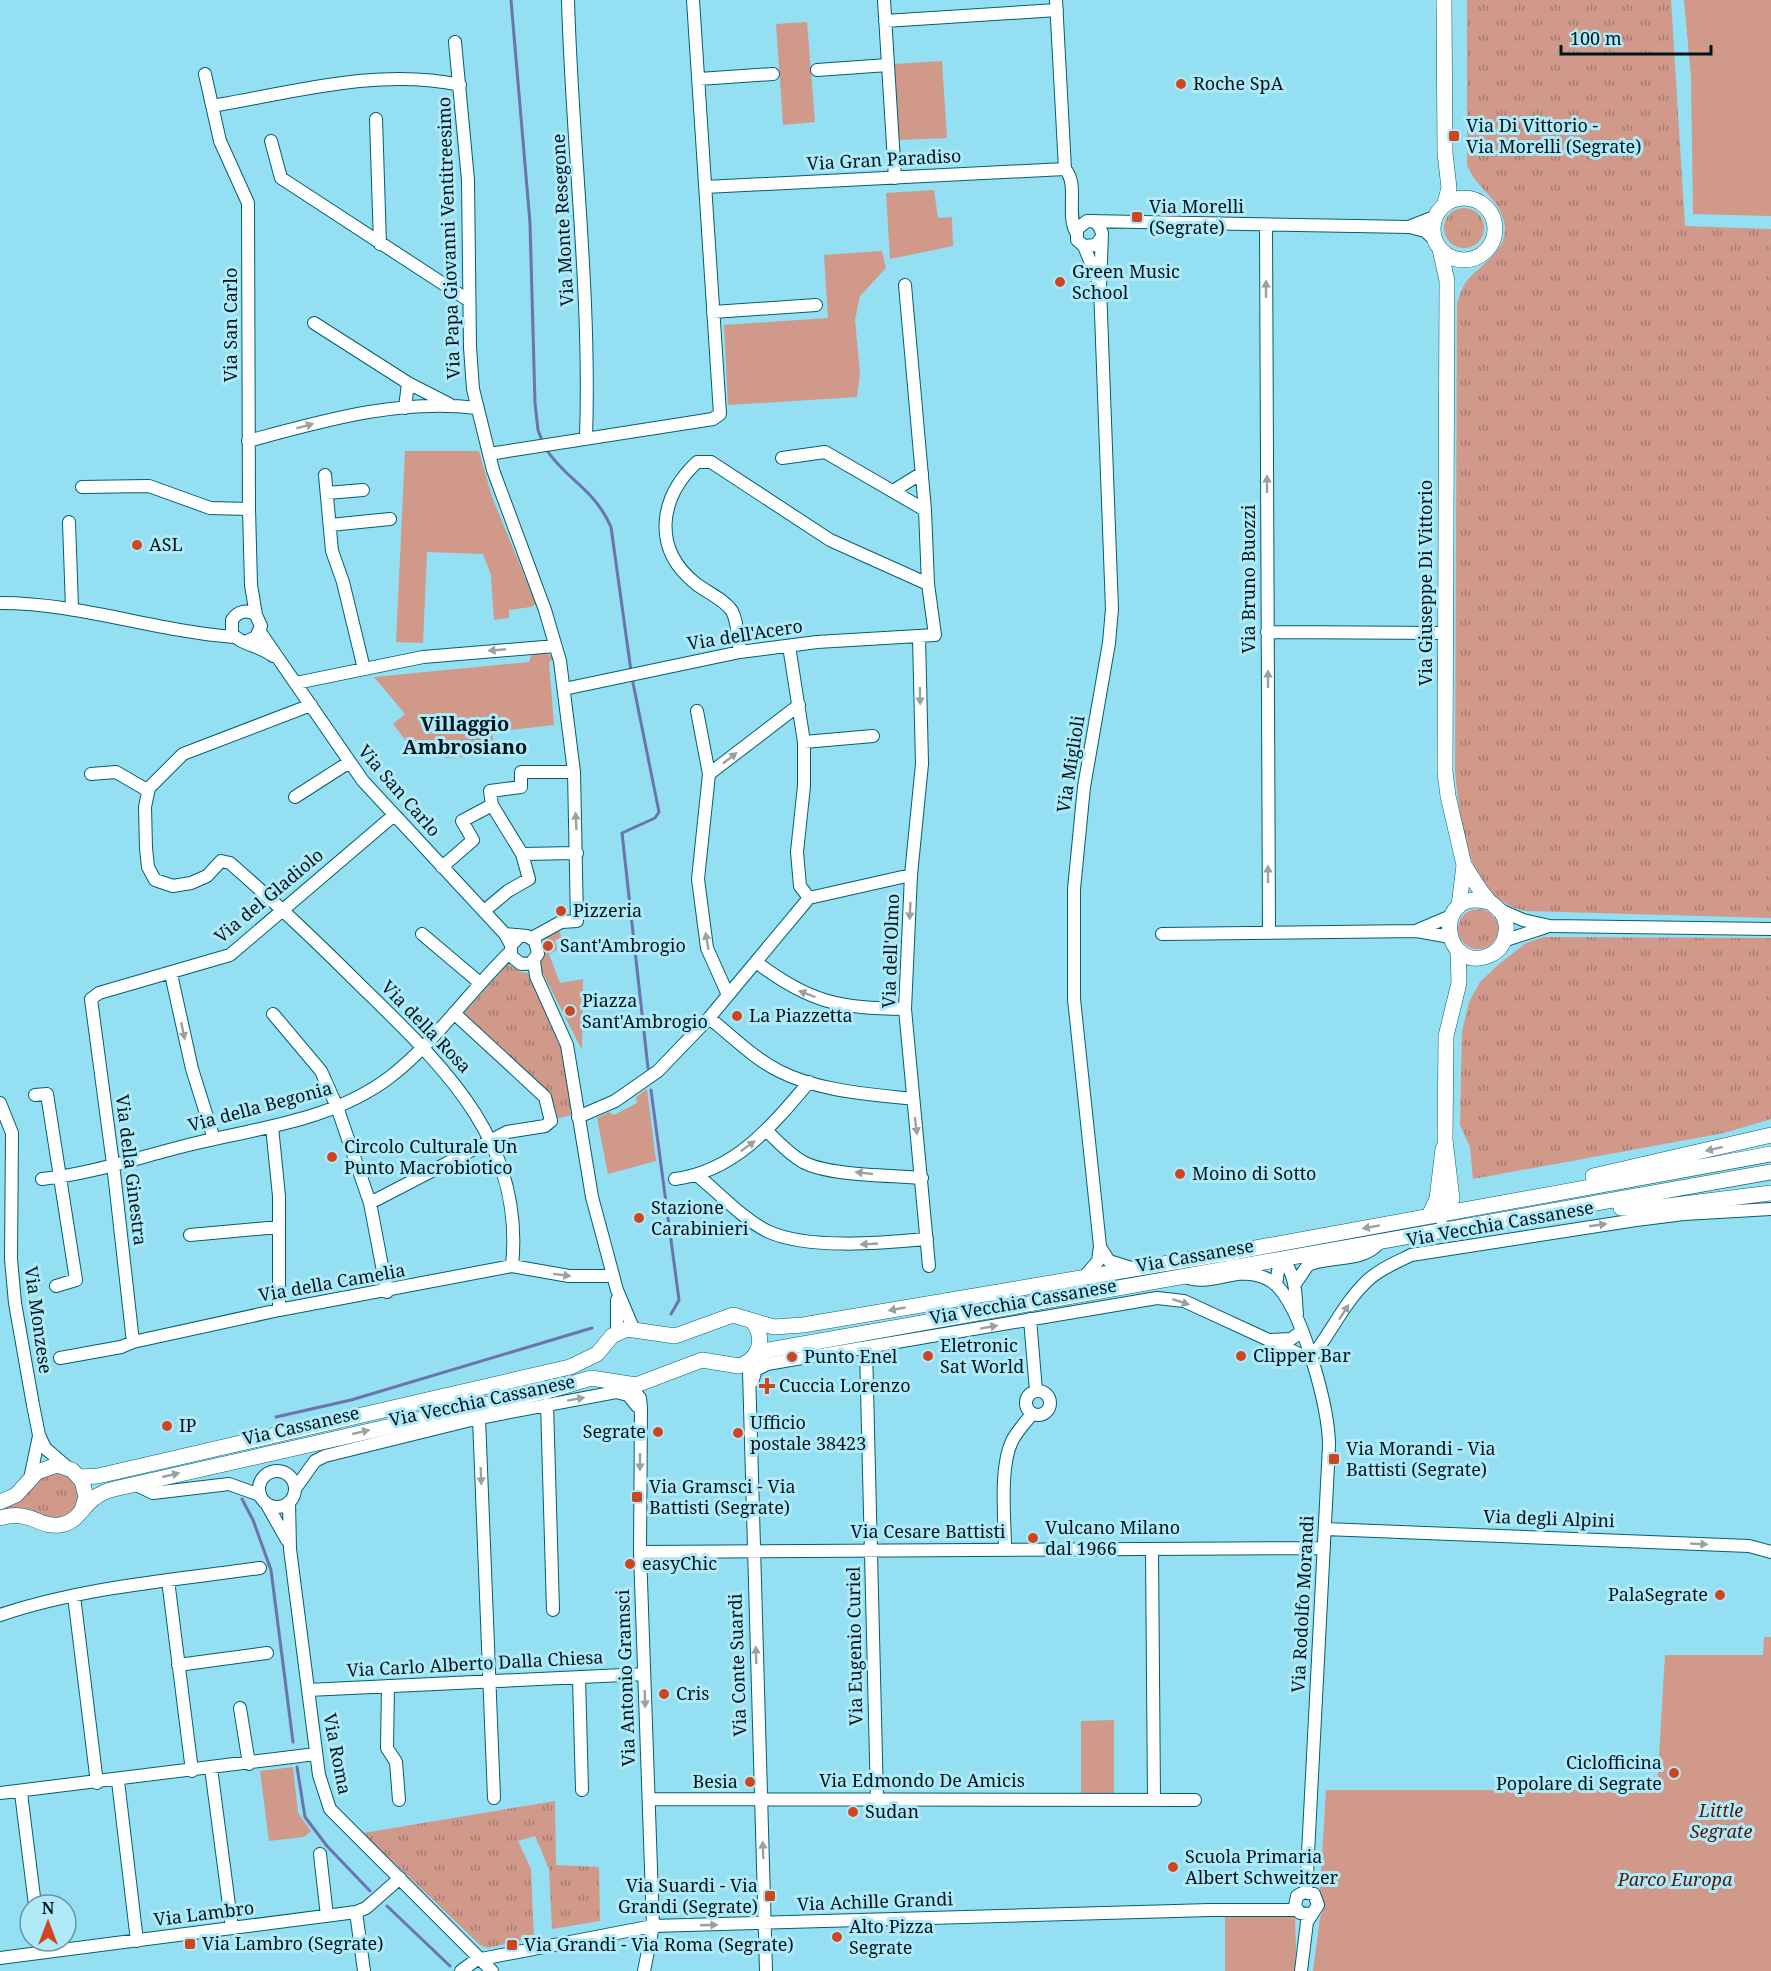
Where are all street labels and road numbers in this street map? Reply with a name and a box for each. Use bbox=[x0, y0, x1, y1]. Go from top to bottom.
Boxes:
street label: Via Papa Giovanni Ventitreesimo bbox=[431, 96, 465, 380]
street label: Via Monte Resegone bbox=[545, 133, 579, 307]
street label: Via Gran Paradiso bbox=[806, 143, 962, 175]
street label: Via San Carlo bbox=[218, 268, 242, 382]
street label: Via Giuseppe Di Vittorio bbox=[1413, 480, 1437, 686]
street label: Via Bruno Buozzi bbox=[1236, 504, 1260, 653]
street label: Via dell'Acero bbox=[685, 613, 804, 655]
street label: Via Miglioli bbox=[1050, 713, 1090, 814]
street label: Via San Carlo bbox=[353, 739, 446, 841]
street label: Via del Gladiolo bbox=[209, 843, 328, 948]
street label: Via dell'Olmo bbox=[876, 893, 904, 1009]
street label: Via della Rosa bbox=[376, 975, 477, 1078]
street label: Via della Begonia bbox=[185, 1075, 334, 1137]
street label: Via della Ginestra bbox=[111, 1093, 153, 1247]
street label: Via Vecchia Cassanese bbox=[1404, 1195, 1595, 1251]
street label: Via Cassanese bbox=[1134, 1233, 1256, 1277]
street label: Via della Camelia bbox=[257, 1257, 407, 1307]
street label: Via Monzese bbox=[20, 1265, 58, 1375]
street label: Via Vecchia Cassanese bbox=[927, 1273, 1118, 1329]
street label: Via Vecchia Cassanese bbox=[387, 1369, 577, 1431]
street label: Via Cassanese bbox=[240, 1400, 362, 1450]
street label: Via degli Alpini bbox=[1483, 1504, 1615, 1532]
street label: Via Rodolfo Morandi bbox=[1285, 1514, 1319, 1693]
street label: Via Cesare Battisti bbox=[851, 1519, 1006, 1543]
street label: Via Eugenio Curiel bbox=[841, 1566, 867, 1726]
street label: Via Antonio Gramsci bbox=[610, 1589, 640, 1767]
street label: Via Conte Suardi bbox=[723, 1593, 751, 1737]
street label: Via Carlo Alberto Dalla Chiesa bbox=[346, 1644, 604, 1682]
street label: Via Roma bbox=[318, 1711, 358, 1796]
street label: Via Edmondo De Amicis bbox=[819, 1768, 1025, 1792]
street label: Via Achille Grandi bbox=[797, 1886, 954, 1916]
street label: Via Lambro bbox=[152, 1895, 255, 1931]

